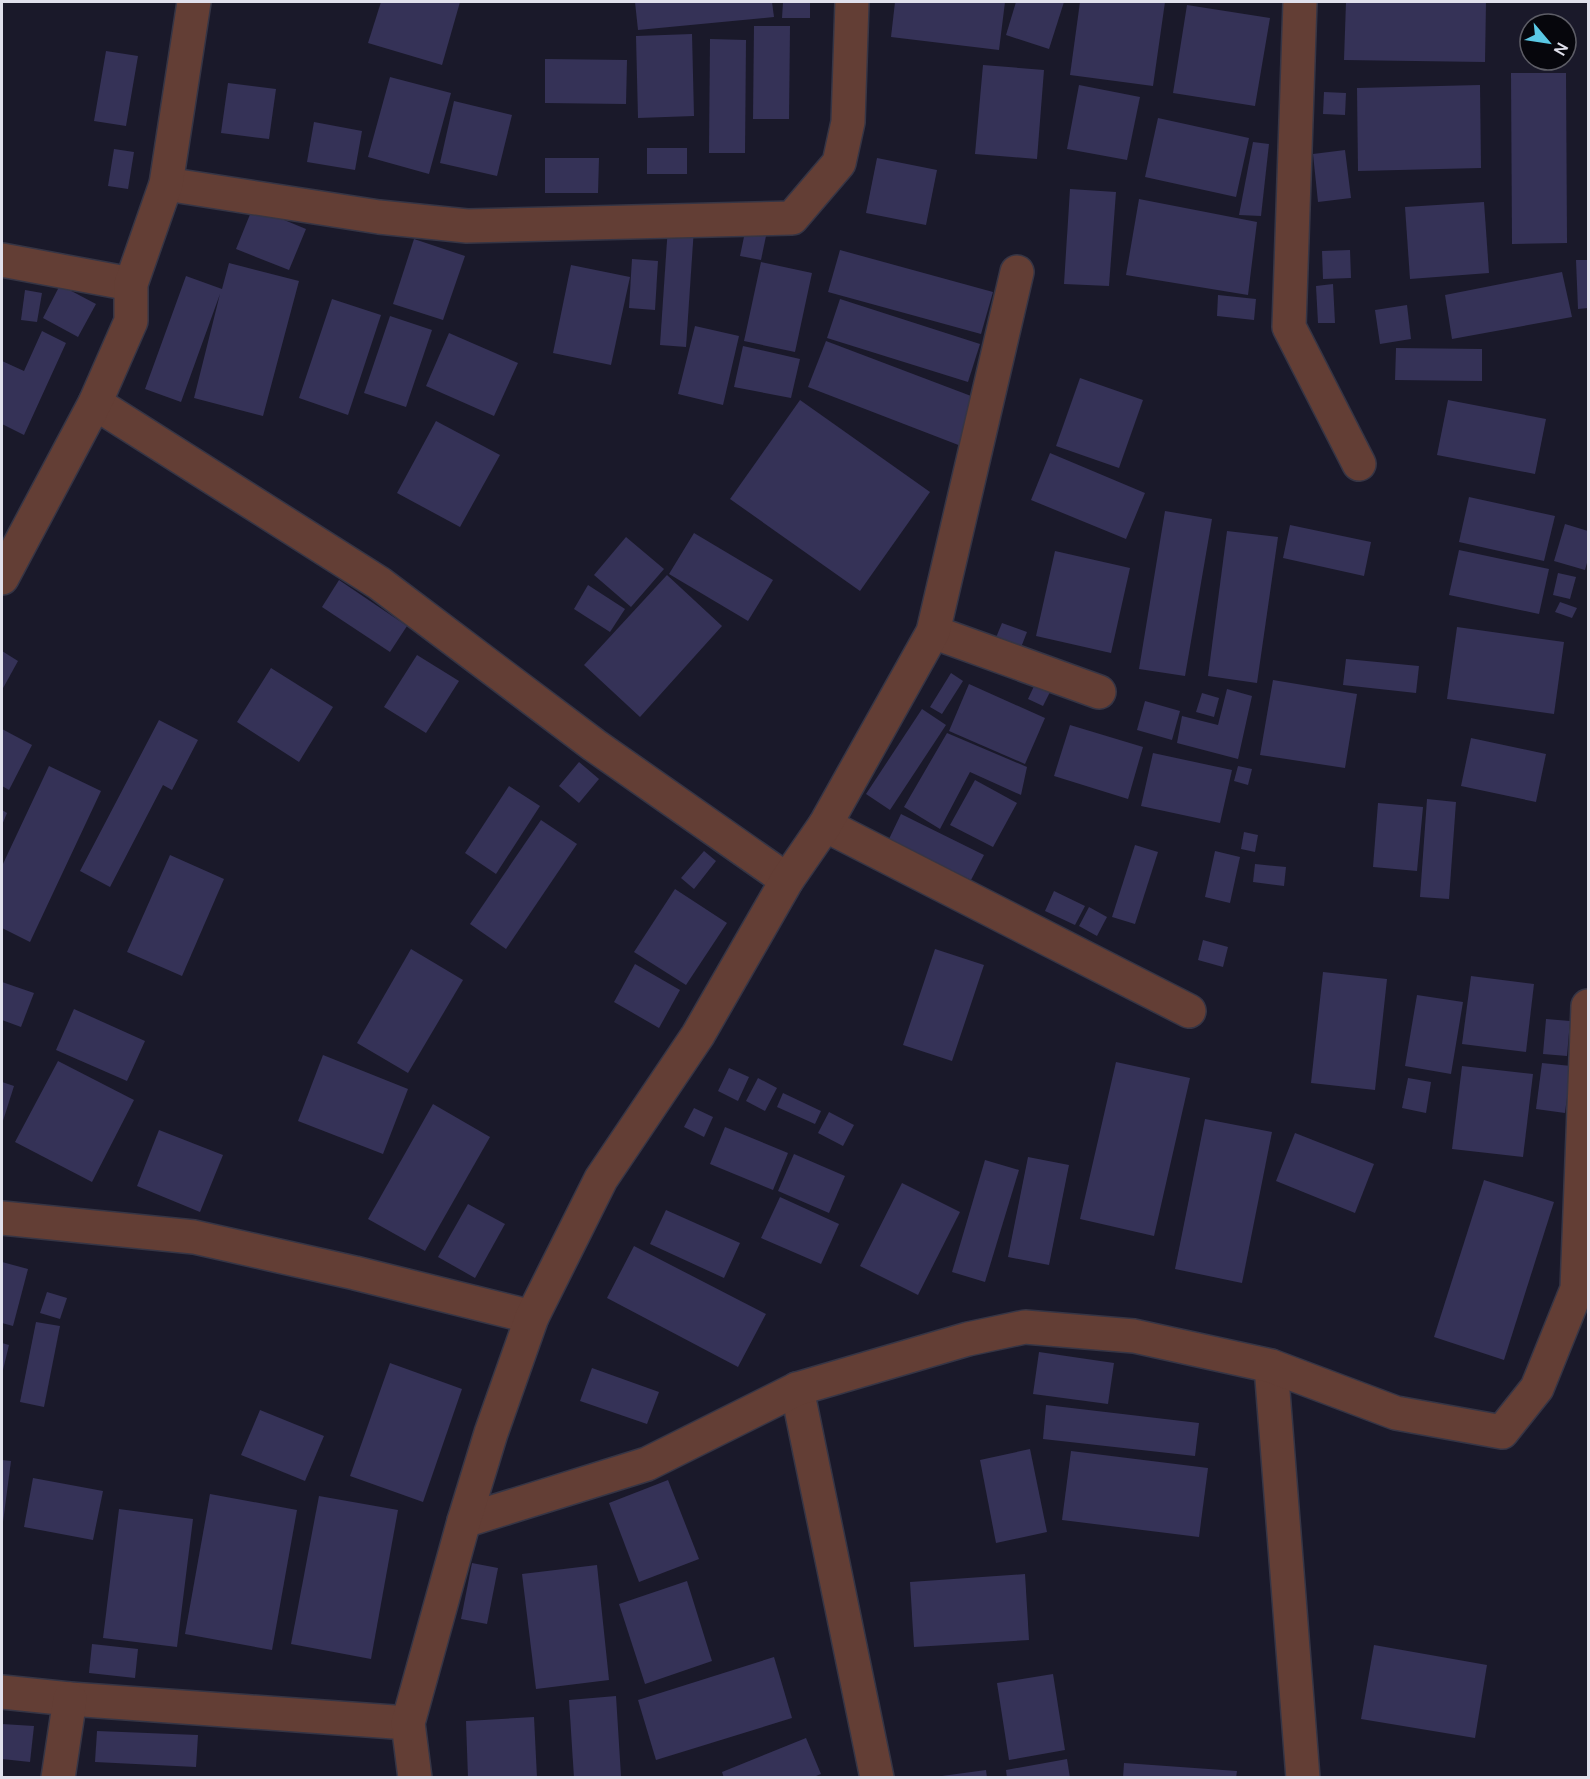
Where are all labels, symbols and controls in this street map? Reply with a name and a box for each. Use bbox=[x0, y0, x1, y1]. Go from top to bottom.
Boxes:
north arrow bbox=[1518, 12, 1578, 72]
text: N bbox=[1549, 39, 1574, 60]

